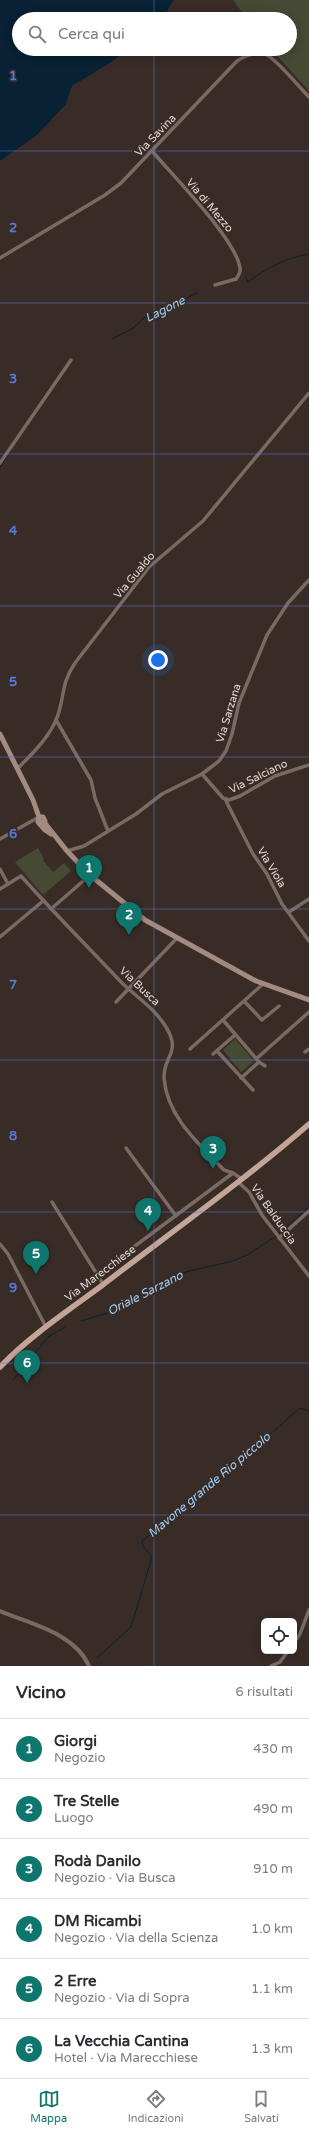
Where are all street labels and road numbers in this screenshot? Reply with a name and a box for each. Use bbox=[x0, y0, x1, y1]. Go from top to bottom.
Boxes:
street label: Via Savina bbox=[132, 112, 179, 159]
street label: Via di Mezzo bbox=[183, 176, 236, 235]
street label: Via Gualdo bbox=[111, 549, 158, 601]
street label: Via Sarzana bbox=[213, 682, 244, 744]
street label: Via Salciano bbox=[227, 757, 290, 796]
street label: Via Viola bbox=[254, 845, 289, 890]
street label: Via Busca bbox=[117, 964, 163, 1008]
street label: Via Balduccia bbox=[248, 1182, 299, 1247]
street label: Via Marecchiese bbox=[62, 1243, 138, 1304]

